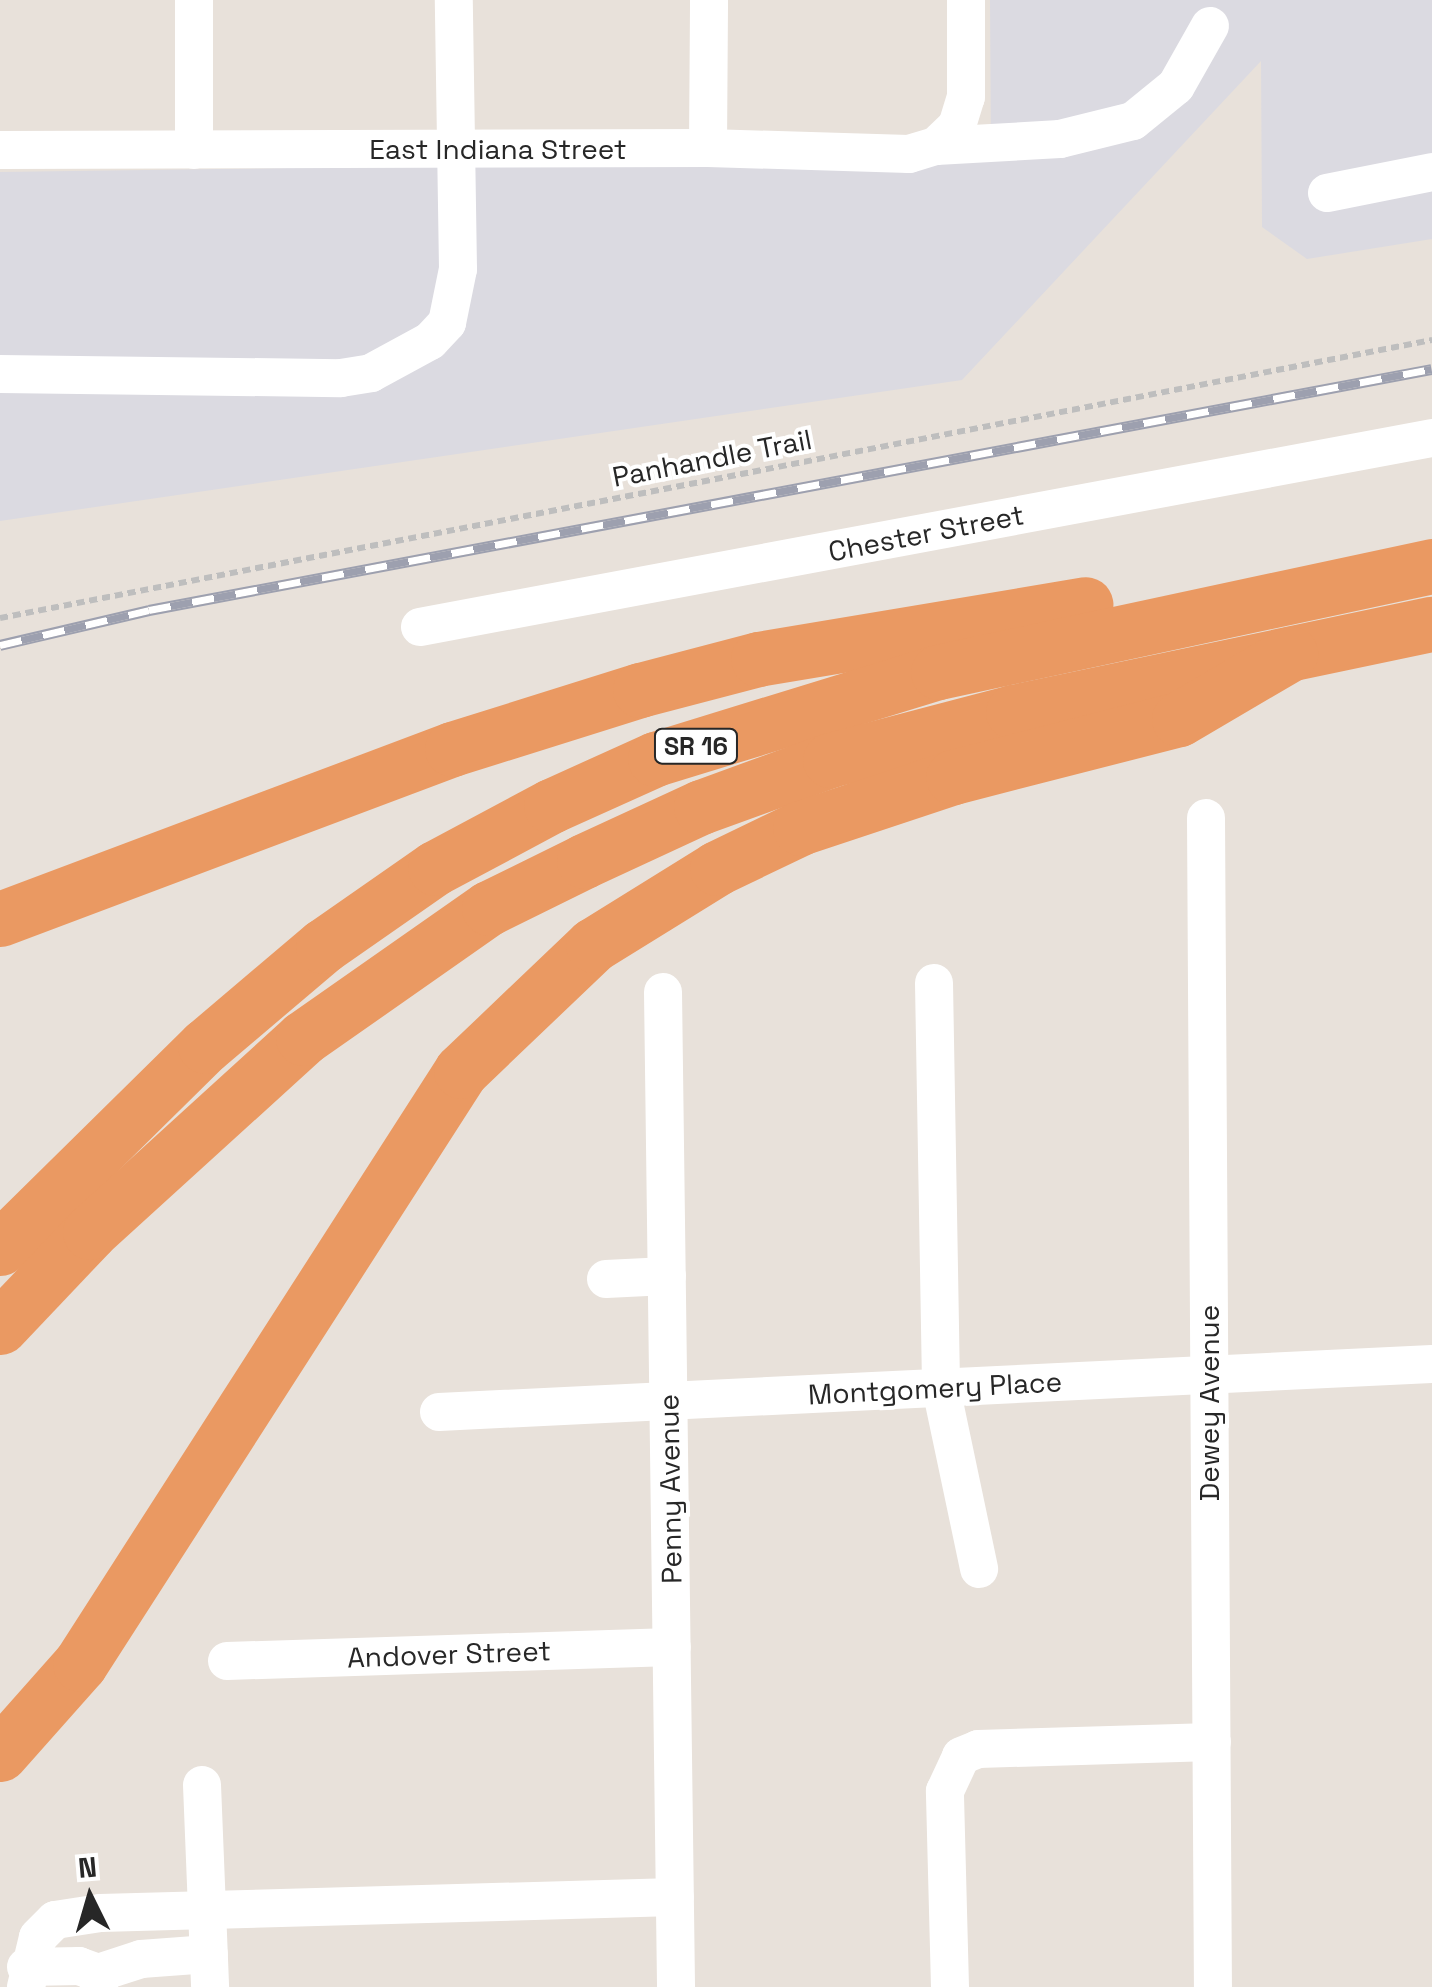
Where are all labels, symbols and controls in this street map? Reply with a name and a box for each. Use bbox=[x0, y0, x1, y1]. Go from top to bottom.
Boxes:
street label: East Indiana Street bbox=[369, 132, 627, 166]
street label: Panhandle Trail bbox=[609, 422, 815, 494]
street label: Chester Street bbox=[825, 498, 1027, 568]
road number: SR 16 bbox=[654, 726, 738, 766]
street label: Dewey Avenue bbox=[1192, 1305, 1226, 1501]
street label: Montgomery Place bbox=[807, 1365, 1063, 1411]
street label: Penny Avenue bbox=[652, 1394, 688, 1584]
street label: Andover Street bbox=[346, 1634, 552, 1674]
north arrow bbox=[40, 1847, 140, 1947]
text: N bbox=[76, 1848, 98, 1886]

